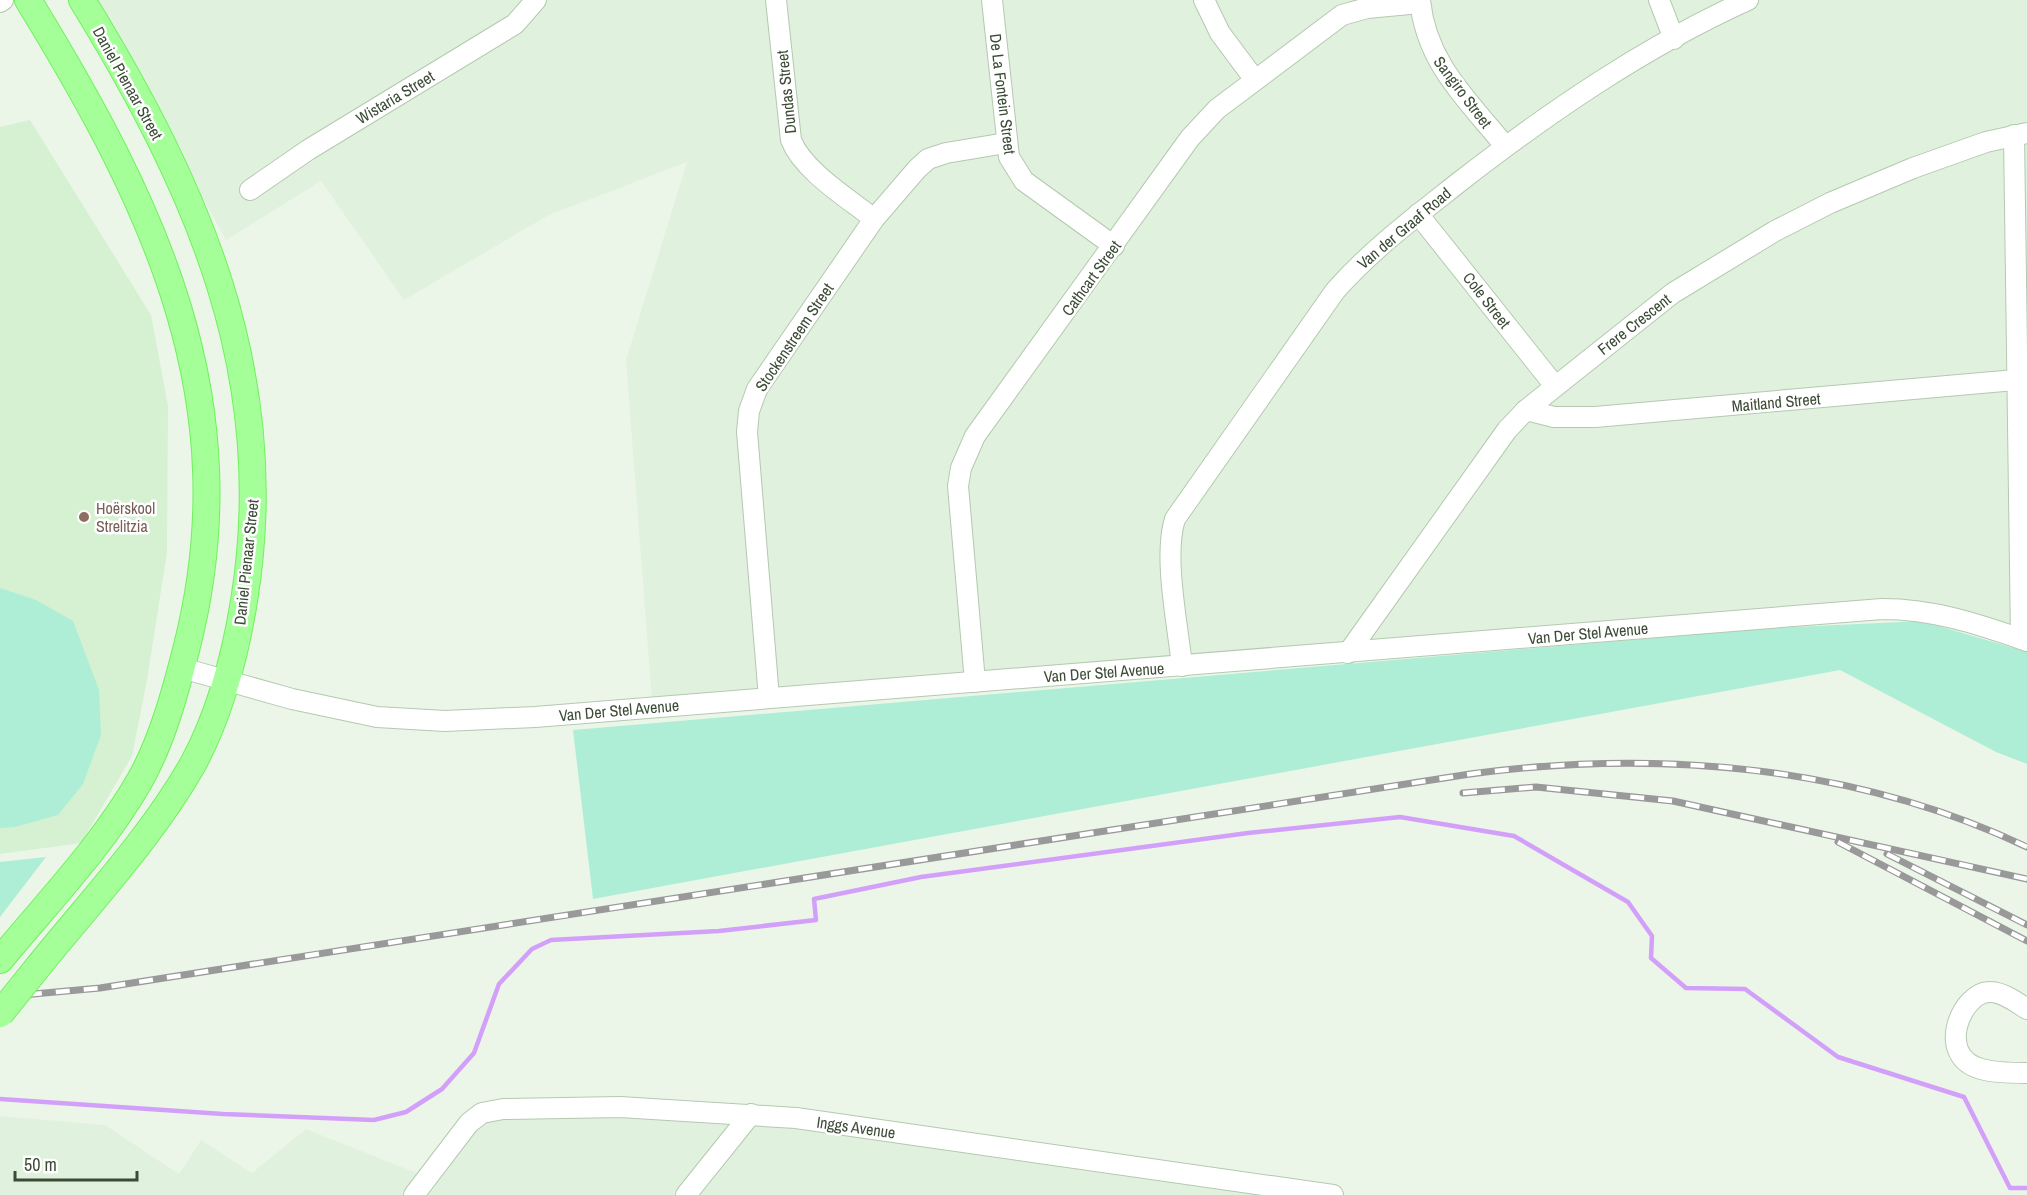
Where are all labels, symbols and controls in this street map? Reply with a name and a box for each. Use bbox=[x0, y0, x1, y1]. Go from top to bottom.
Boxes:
street label: Daniel Pienaar Street bbox=[88, 22, 168, 144]
street label: De La Fontein Street bbox=[985, 33, 1021, 156]
street label: Dundas Street bbox=[771, 49, 801, 135]
street label: Sangiro Street bbox=[1429, 52, 1497, 133]
street label: Wistaria Street bbox=[352, 65, 438, 129]
street label: Van der Graaf Road bbox=[1352, 182, 1456, 274]
street label: Cathcart Street bbox=[1056, 236, 1126, 320]
street label: Cole Street bbox=[1458, 267, 1516, 333]
street label: Stockenstreem Street bbox=[750, 278, 839, 395]
street label: Frere Crescent bbox=[1593, 288, 1676, 360]
street label: Maitland Street bbox=[1731, 387, 1822, 417]
place label: Hoërskool Strelitzia bbox=[96, 497, 155, 537]
street label: Daniel Pienaar Street bbox=[228, 498, 264, 626]
marker: Hoërskool Strelitzia bbox=[77, 510, 91, 524]
street label: Van Der Stel Avenue bbox=[1527, 617, 1649, 649]
street label: Van Der Stel Avenue bbox=[1043, 657, 1165, 687]
street label: Van Der Stel Avenue bbox=[558, 694, 680, 726]
street label: Inggs Avenue bbox=[815, 1111, 897, 1143]
scale bar bbox=[15, 1144, 136, 1182]
text: 50 m bbox=[24, 1152, 57, 1177]

